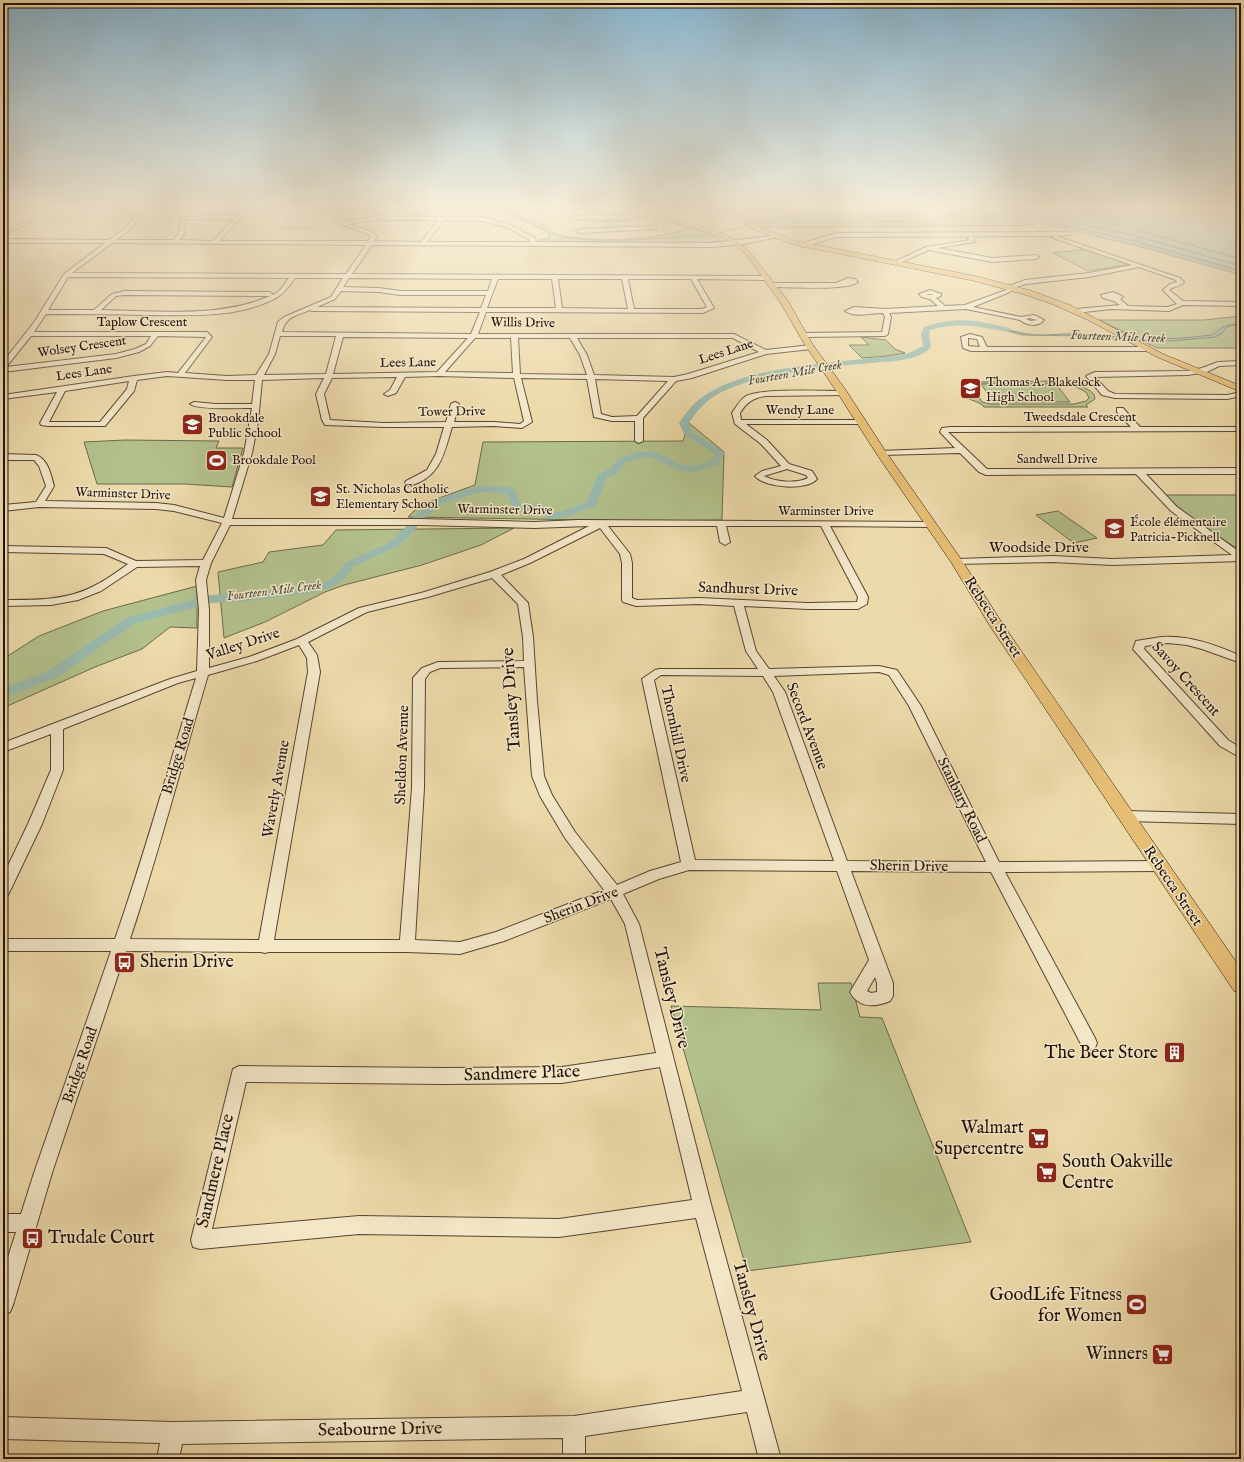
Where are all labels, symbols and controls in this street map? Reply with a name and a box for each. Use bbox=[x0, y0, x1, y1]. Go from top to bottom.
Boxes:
street label: Taplow Crescent bbox=[97, 314, 188, 331]
street label: Willis Drive bbox=[491, 314, 555, 332]
water label: Fourteen Mile Creek bbox=[1070, 327, 1167, 347]
street label: Wolsey Crescent bbox=[37, 332, 128, 362]
street label: Lees Lane bbox=[697, 335, 755, 369]
street label: Lees Lane bbox=[380, 354, 436, 372]
water label: Fourteen Mile Creek bbox=[747, 356, 844, 390]
street label: Lees Lane bbox=[55, 361, 113, 385]
place label: Thomas A. Blakelock High School bbox=[986, 374, 1102, 406]
school or university icon: Thomas A. Blakelock High School bbox=[957, 376, 983, 402]
street label: Wendy Lane bbox=[766, 402, 834, 419]
street label: Tower Drive bbox=[418, 403, 486, 421]
street label: Tweedsdale Crescent bbox=[1024, 409, 1137, 426]
place label: Brookdale Public School bbox=[208, 410, 282, 442]
school or university icon: Brookdale Public School bbox=[180, 412, 206, 438]
sports icon: Brookdale Pool bbox=[203, 447, 229, 473]
street label: Sandwell Drive bbox=[1017, 451, 1097, 468]
place label: Brookdale Pool bbox=[232, 452, 316, 469]
place label: St. Nicholas Catholic Elementary School bbox=[336, 481, 449, 513]
school or university icon: St. Nicholas Catholic Elementary School bbox=[307, 483, 333, 509]
street label: Warminster Drive bbox=[75, 484, 171, 504]
street label: Warminster Drive bbox=[457, 501, 553, 519]
street label: Warminster Drive bbox=[778, 503, 874, 520]
place label: École élémentaire Patricia-Picknell bbox=[1130, 514, 1226, 546]
school or university icon: École élémentaire Patricia-Picknell bbox=[1101, 516, 1127, 542]
street label: Woodside Drive bbox=[989, 538, 1089, 557]
street label: Rebecca Street bbox=[960, 573, 1026, 661]
water label: Fourteen Mile Creek bbox=[226, 577, 323, 605]
street label: Sandhurst Drive bbox=[698, 578, 798, 600]
street label: Valley Drive bbox=[203, 623, 282, 665]
street label: Savoy Crescent bbox=[1148, 638, 1224, 720]
street label: Tansley Drive bbox=[497, 647, 527, 751]
street label: Secord Avenue bbox=[782, 680, 832, 772]
street label: Thornhill Drive bbox=[656, 684, 696, 784]
street label: Sheldon Avenue bbox=[391, 705, 413, 805]
street label: Bridge Road bbox=[157, 714, 199, 797]
street label: Waverly Avenue bbox=[258, 738, 294, 839]
street label: Stanbury Road bbox=[933, 754, 991, 847]
street label: Rebecca Street bbox=[1139, 842, 1207, 930]
street label: Sherin Drive bbox=[870, 856, 948, 876]
street label: Sherin Drive bbox=[541, 882, 621, 928]
street label: Tansley Drive bbox=[647, 945, 695, 1051]
bus stop icon: Sherin Drive bbox=[112, 949, 138, 975]
place label: Sherin Drive bbox=[140, 951, 234, 974]
street label: Bridge Road bbox=[58, 1023, 102, 1106]
building icon: The Beer Store bbox=[1161, 1040, 1187, 1066]
place label: The Beer Store bbox=[1044, 1042, 1158, 1065]
street label: Sandmere Place bbox=[464, 1060, 580, 1088]
street label: Sandmere Place bbox=[192, 1112, 240, 1230]
place label: Walmart Supercentre bbox=[934, 1117, 1024, 1161]
supermarket icon: Walmart Supercentre bbox=[1026, 1125, 1052, 1151]
place label: South Oakville Centre bbox=[1062, 1151, 1173, 1195]
supermarket icon: South Oakville Centre bbox=[1033, 1159, 1059, 1185]
bus stop icon: Trudale Court bbox=[20, 1225, 46, 1251]
place label: Trudale Court bbox=[48, 1227, 155, 1250]
street label: Tansley Drive bbox=[727, 1258, 775, 1364]
place label: GoodLife Fitness for Women bbox=[990, 1284, 1122, 1328]
sports icon: GoodLife Fitness for Women bbox=[1124, 1292, 1150, 1318]
supermarket icon: Winners bbox=[1150, 1341, 1176, 1367]
place label: Winners bbox=[1086, 1343, 1148, 1366]
street label: Seabourne Drive bbox=[318, 1417, 442, 1443]

